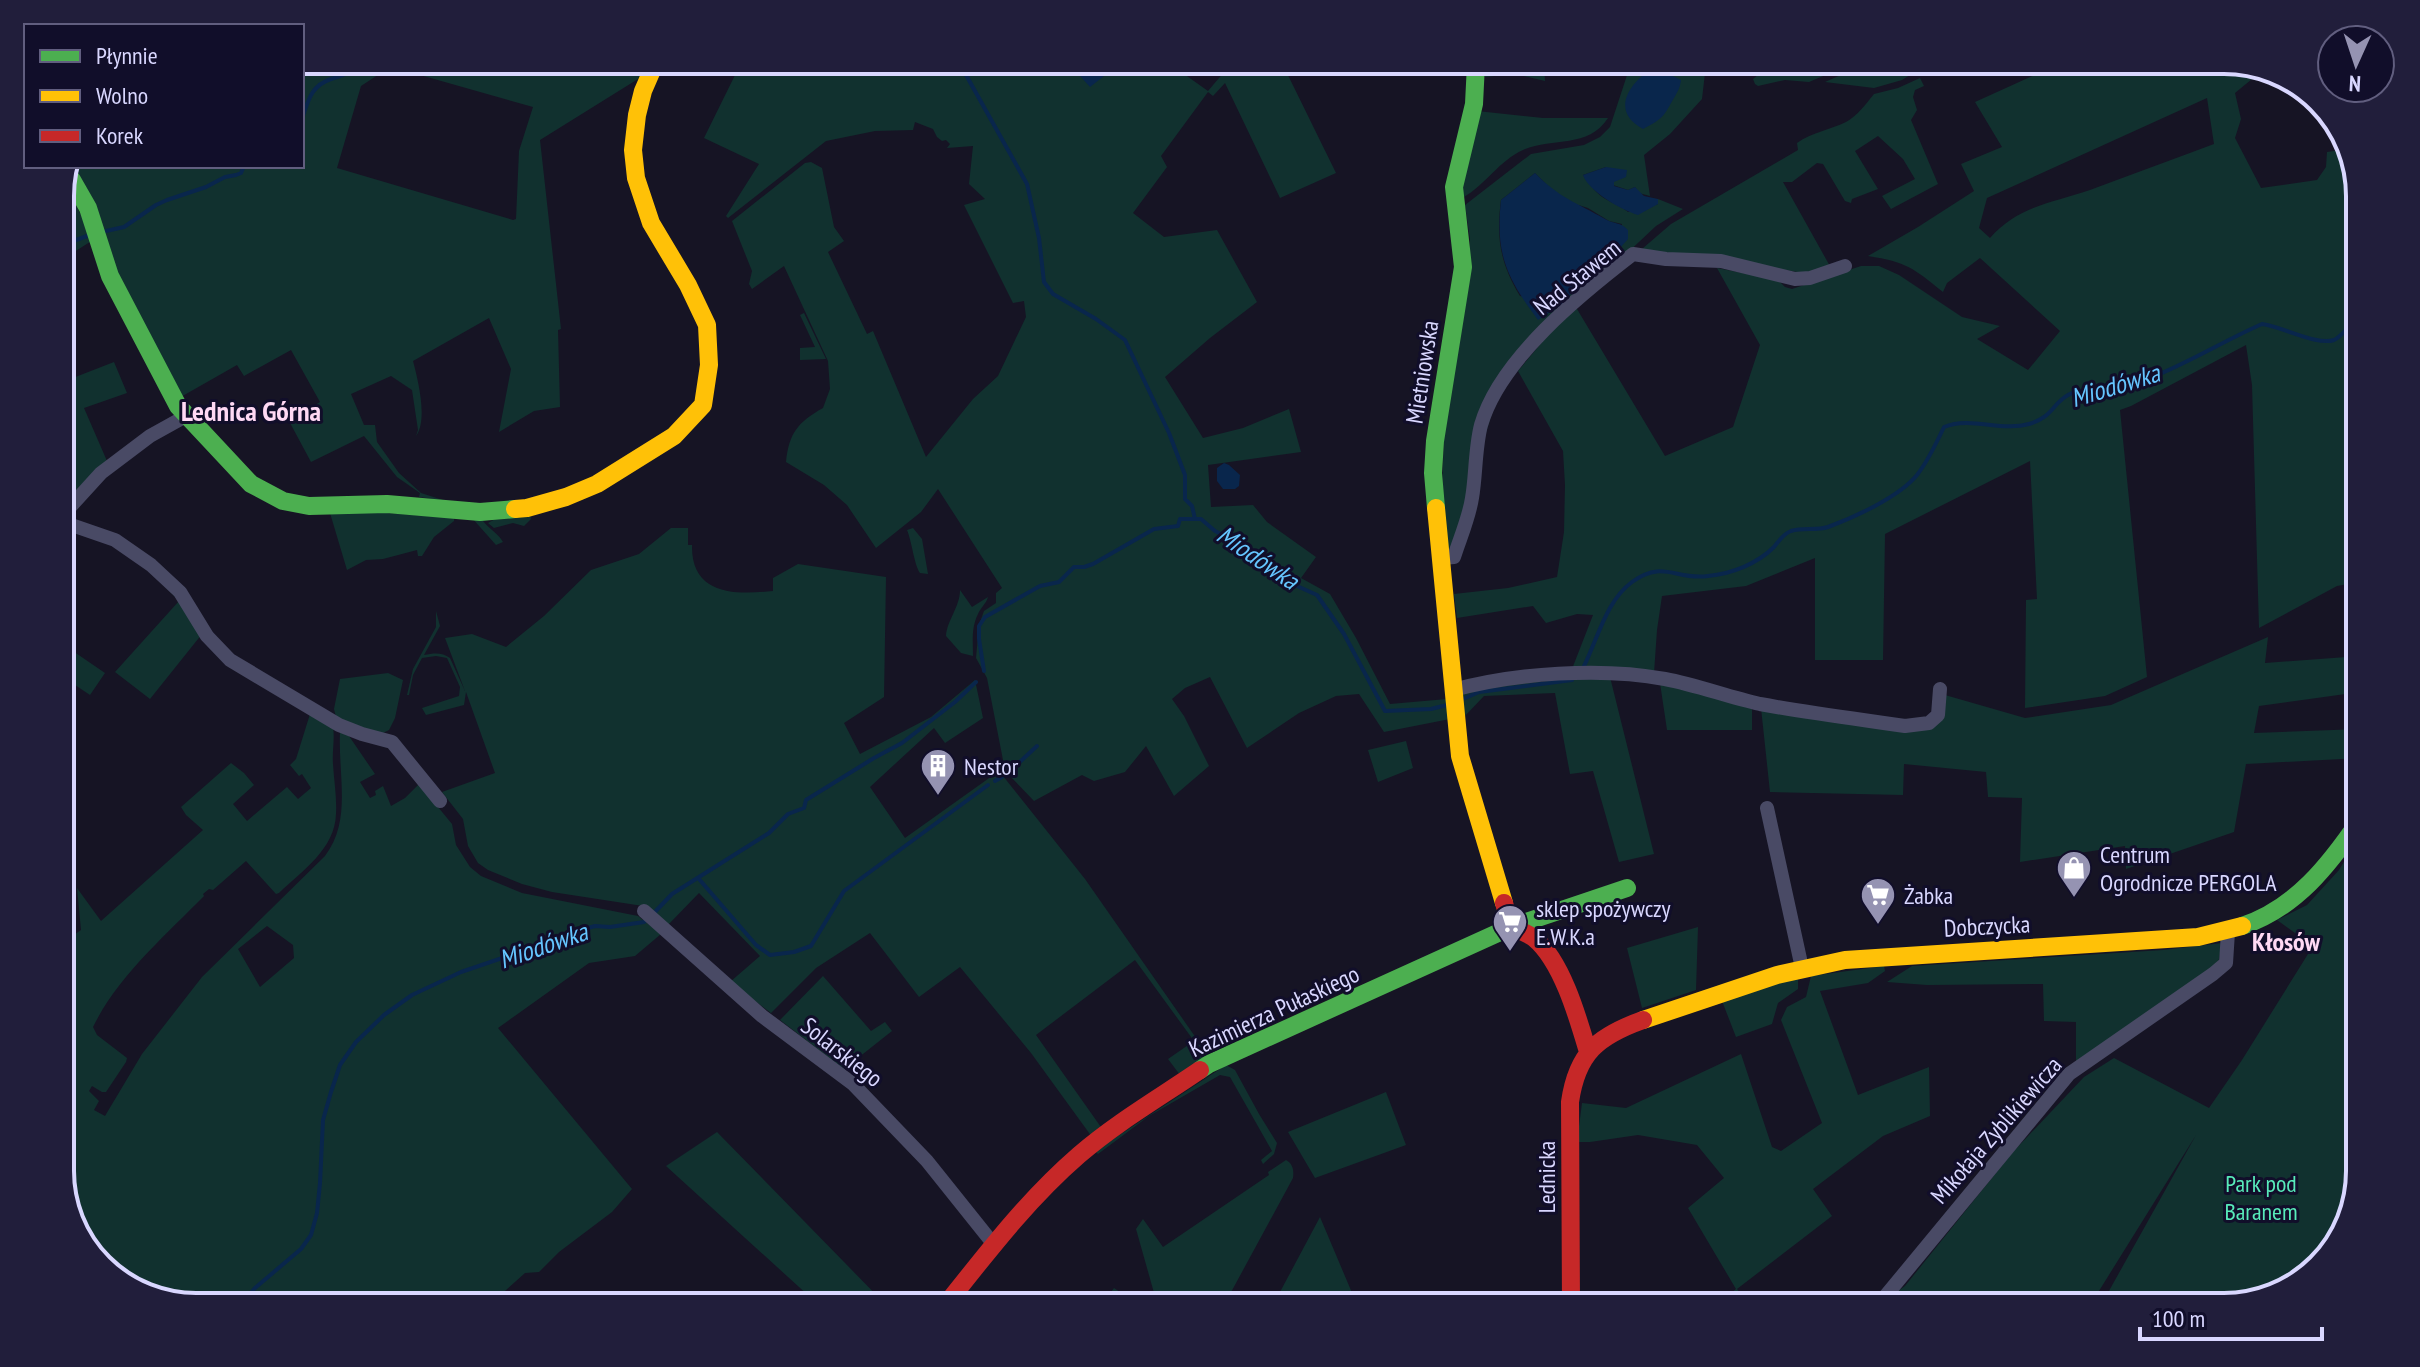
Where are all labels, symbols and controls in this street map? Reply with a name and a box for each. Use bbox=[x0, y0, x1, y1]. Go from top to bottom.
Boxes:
legend bbox=[24, 24, 304, 168]
north arrow bbox=[2316, 24, 2396, 104]
text: Płynnie bbox=[96, 40, 158, 71]
text: N bbox=[2348, 70, 2362, 98]
text: Wolno bbox=[96, 80, 148, 111]
text: Korek bbox=[96, 120, 144, 151]
street label: Nad Stawem bbox=[1527, 232, 1627, 322]
street label: Mietniowska bbox=[1399, 318, 1445, 426]
water label: Miodówka bbox=[2066, 355, 2165, 414]
district label: Lednica Górna bbox=[181, 392, 321, 429]
water label: Miodówka bbox=[1211, 518, 1306, 597]
building icon: Nestor bbox=[919, 747, 957, 797]
place label: Nestor bbox=[964, 751, 1019, 782]
place label: Centrum Ogrodnicze PERGOLA bbox=[2100, 839, 2277, 898]
shop icon: Centrum Ogrodnicze PERGOLA bbox=[2055, 849, 2093, 899]
supermarket icon: Żabka bbox=[1859, 876, 1897, 926]
place label: Żabka bbox=[1904, 880, 1953, 911]
place label: sklep spożywczy E.W.K.a bbox=[1536, 893, 1671, 952]
supermarket icon: sklep spożywczy E.W.K.a bbox=[1491, 903, 1529, 953]
street label: Dobczycka bbox=[1943, 908, 2031, 944]
water label: Miodówka bbox=[494, 914, 593, 976]
district label: Kłosów bbox=[2252, 925, 2320, 958]
street label: Kazimierza Pułaskiego bbox=[1184, 958, 1364, 1064]
street label: Solarskiego bbox=[795, 1010, 889, 1094]
street label: Mikołaja Zyblikiewicza bbox=[1924, 1050, 2068, 1210]
street label: Lednicka bbox=[1531, 1141, 1562, 1213]
park label: Park pod Baranem bbox=[2224, 1168, 2298, 1227]
scale bar bbox=[2140, 1291, 2322, 1341]
text: 100 m bbox=[2152, 1303, 2205, 1334]

